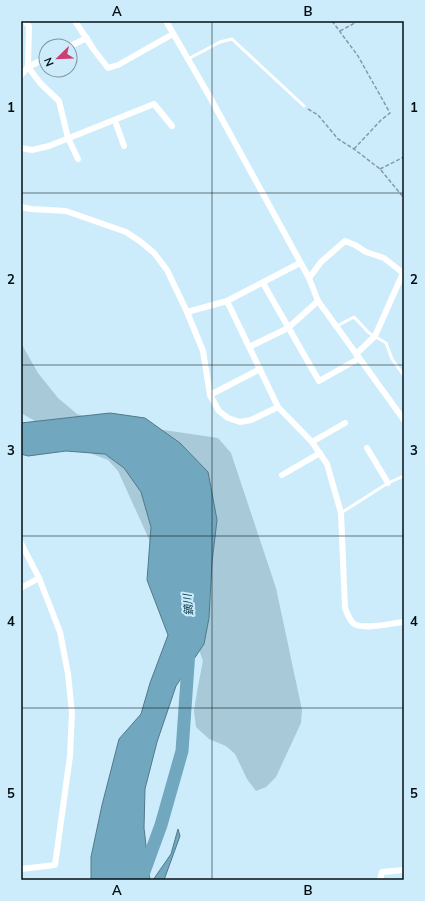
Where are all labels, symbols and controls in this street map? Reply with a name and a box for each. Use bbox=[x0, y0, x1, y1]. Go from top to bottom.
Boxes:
text: A bbox=[112, 3, 122, 19]
text: B bbox=[304, 3, 313, 19]
north arrow bbox=[38, 38, 78, 78]
text: N bbox=[41, 55, 57, 68]
text: 1 bbox=[7, 99, 15, 115]
text: 1 bbox=[410, 99, 418, 115]
text: 2 bbox=[7, 271, 15, 287]
text: 2 bbox=[410, 271, 418, 287]
text: 3 bbox=[7, 442, 15, 458]
text: 3 bbox=[410, 442, 418, 458]
water label: 鏑川 bbox=[180, 592, 196, 617]
text: 4 bbox=[7, 613, 15, 629]
text: 4 bbox=[410, 613, 418, 629]
text: 5 bbox=[7, 785, 15, 801]
text: 5 bbox=[410, 785, 418, 801]
text: A bbox=[112, 882, 122, 898]
text: B bbox=[304, 882, 313, 898]

